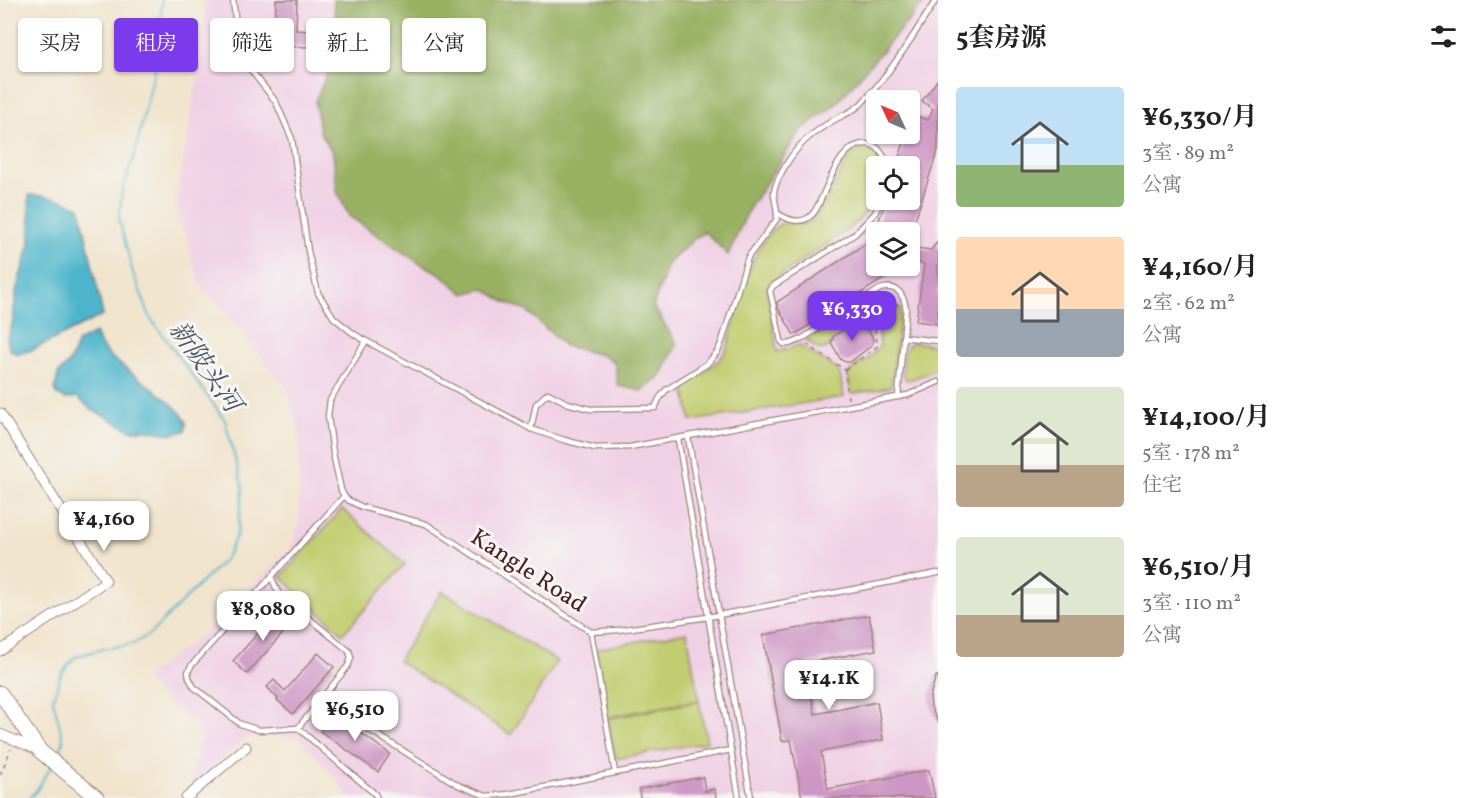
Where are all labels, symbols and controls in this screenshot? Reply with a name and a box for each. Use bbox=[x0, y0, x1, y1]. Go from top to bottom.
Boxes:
chip: 买房 bbox=[18, 18, 102, 72]
chip: 租房 bbox=[114, 18, 198, 72]
chip: 筛选 bbox=[210, 18, 294, 72]
chip: 新上 bbox=[306, 18, 390, 72]
chip: 公寓 bbox=[402, 18, 486, 72]
icon: filters bbox=[1427, 20, 1460, 53]
text: 5套房源 bbox=[956, 21, 1047, 57]
north arrow bbox=[866, 90, 920, 144]
map controls bbox=[866, 90, 920, 276]
text: ¥6,330/月 bbox=[1142, 100, 1258, 136]
icon: home bbox=[1004, 111, 1076, 183]
text: 3室 · 89 m² bbox=[1142, 140, 1234, 168]
button: locate bbox=[866, 156, 920, 210]
text: 公寓 bbox=[1142, 172, 1182, 200]
button: layers bbox=[866, 222, 920, 276]
text: ¥4,160/月 bbox=[1142, 250, 1258, 286]
icon: home bbox=[1004, 261, 1076, 333]
text: 2室 · 62 m² bbox=[1142, 290, 1235, 318]
pin: ¥6,330 bbox=[803, 291, 901, 342]
text: ¥6,330 bbox=[821, 296, 883, 324]
water label: 新陂头河 bbox=[160, 314, 251, 423]
text: 公寓 bbox=[1142, 322, 1182, 350]
text: ¥14,100/月 bbox=[1142, 400, 1271, 436]
icon: home bbox=[1004, 411, 1076, 483]
text: 5室 · 178 m² bbox=[1142, 440, 1240, 468]
text: 住宅 bbox=[1142, 472, 1182, 500]
pin: ¥4,160 bbox=[55, 501, 153, 552]
text: ¥4,160 bbox=[73, 506, 135, 534]
street label: Kangle Road bbox=[463, 521, 593, 622]
text: ¥6,510/月 bbox=[1142, 550, 1255, 586]
icon: home bbox=[1004, 561, 1076, 633]
text: 3室 · 110 m² bbox=[1142, 590, 1241, 618]
pin: ¥8,080 bbox=[214, 591, 312, 642]
text: ¥8,080 bbox=[231, 596, 295, 624]
text: 公寓 bbox=[1142, 622, 1182, 650]
pin: ¥14.1K bbox=[780, 660, 878, 711]
text: ¥14.1K bbox=[799, 665, 860, 693]
pin: ¥6,510 bbox=[306, 691, 404, 742]
text: ¥6,510 bbox=[325, 696, 385, 724]

